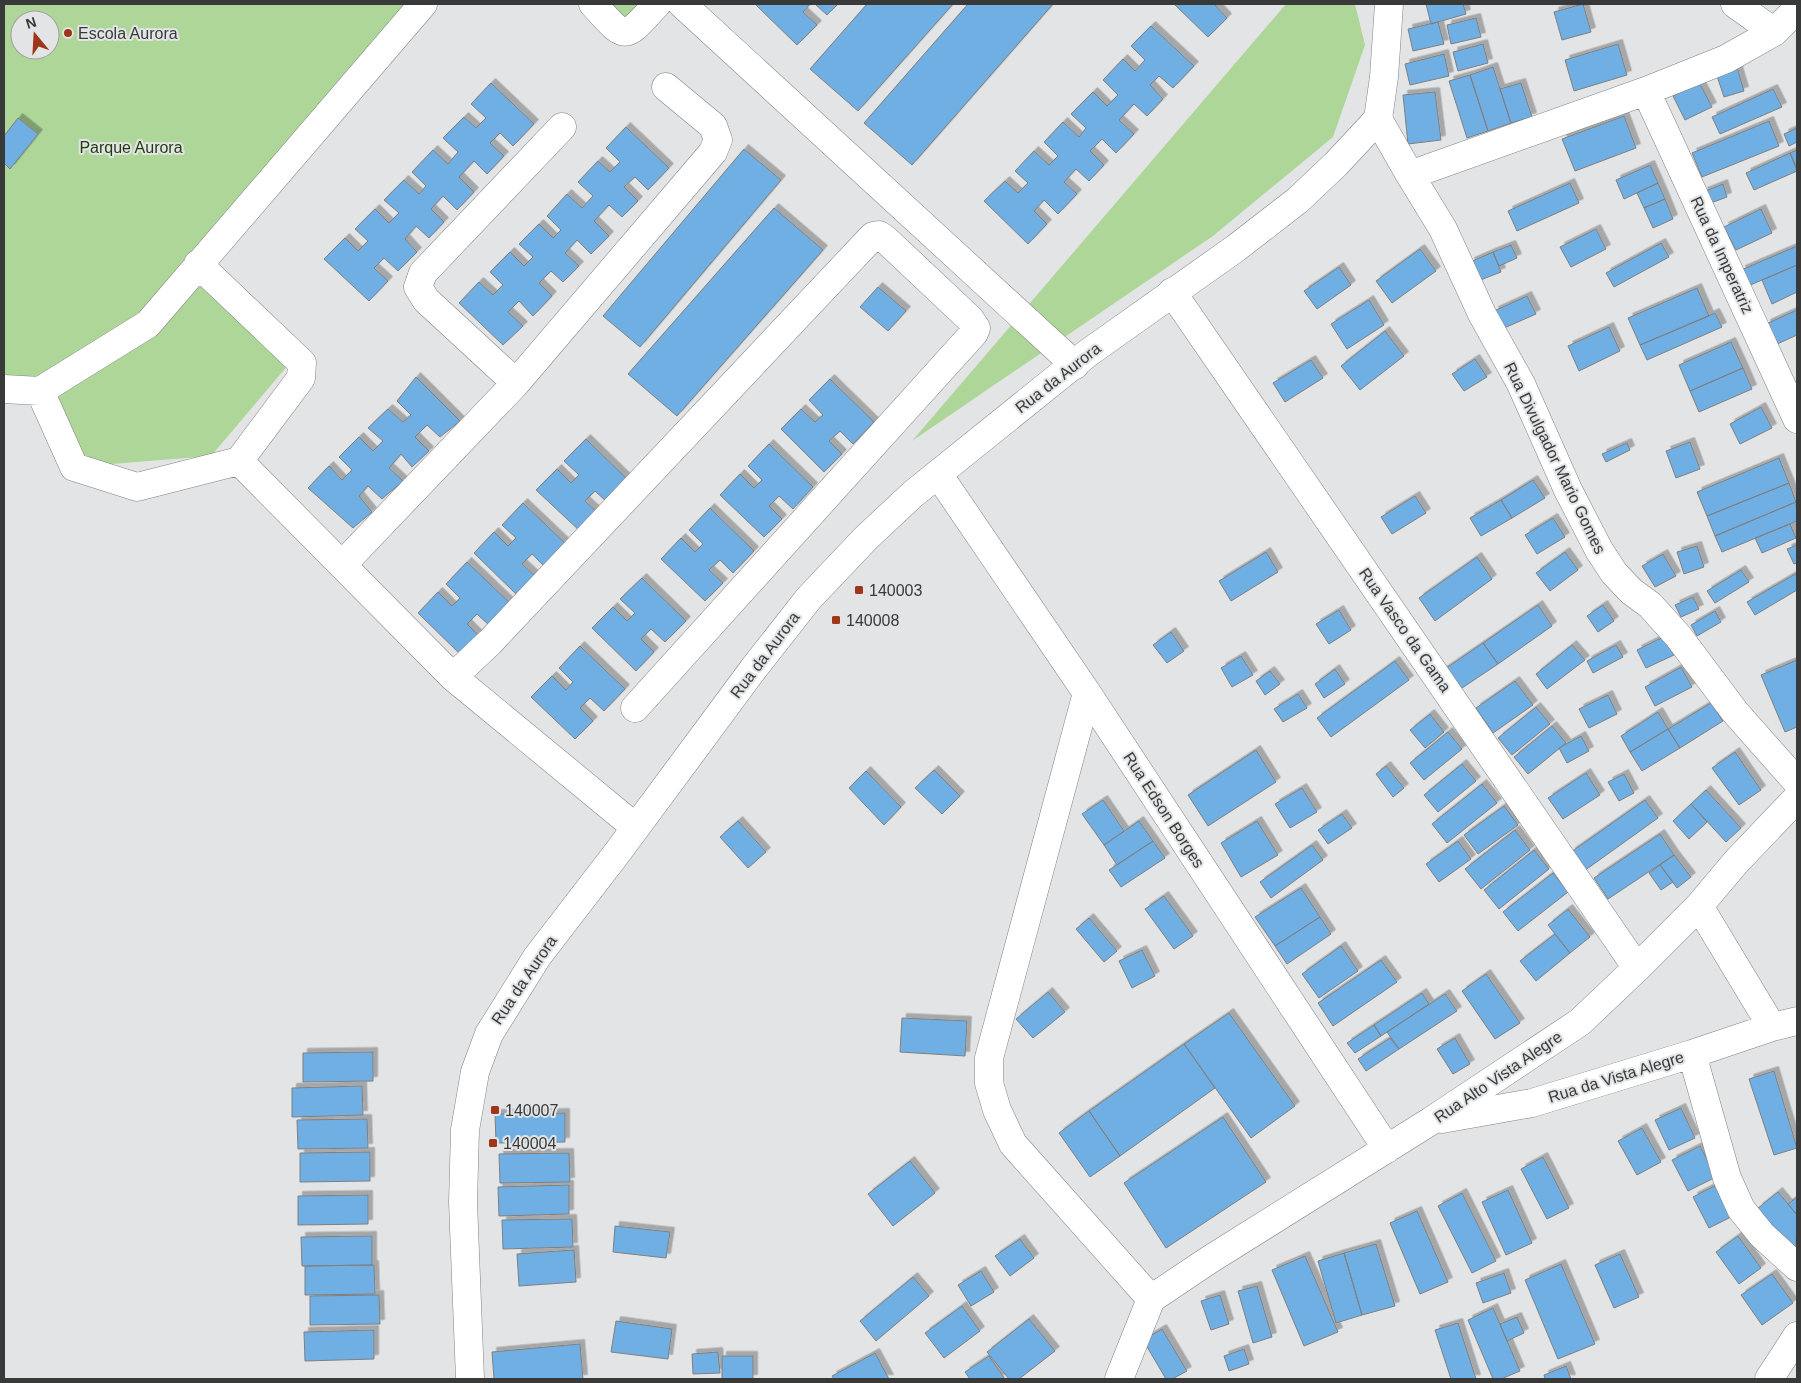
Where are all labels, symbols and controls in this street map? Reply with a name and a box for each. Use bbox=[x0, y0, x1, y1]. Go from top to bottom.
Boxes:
north arrow bbox=[10, 10, 60, 60]
text: N bbox=[24, 13, 38, 32]
place label: Escola Aurora bbox=[78, 25, 178, 42]
marker: Escola Aurora bbox=[62, 27, 74, 39]
park label: Parque Aurora bbox=[79, 139, 183, 156]
street label: Rua da Imperatriz bbox=[1687, 194, 1757, 316]
street label: Rua da Aurora bbox=[1012, 339, 1104, 416]
street label: Rua Divulgador Mario Gomes bbox=[1501, 360, 1609, 556]
street label: Rua Vasco da Gama bbox=[1356, 565, 1454, 695]
place label: 140003 bbox=[869, 582, 922, 599]
marker: 140003 bbox=[853, 584, 865, 596]
street label: Rua da Aurora bbox=[727, 609, 803, 701]
place label: 140008 bbox=[846, 612, 899, 629]
marker: 140008 bbox=[830, 614, 842, 626]
street label: Rua Edson Borges bbox=[1120, 749, 1208, 871]
street label: Rua da Aurora bbox=[488, 932, 560, 1028]
street label: Rua Alto Vista Alegre bbox=[1431, 1028, 1565, 1126]
street label: Rua da Vista Alegre bbox=[1546, 1048, 1686, 1106]
place label: 140007 bbox=[505, 1102, 558, 1119]
marker: 140007 bbox=[489, 1104, 501, 1116]
place label: 140004 bbox=[503, 1135, 556, 1152]
marker: 140004 bbox=[487, 1137, 499, 1149]

